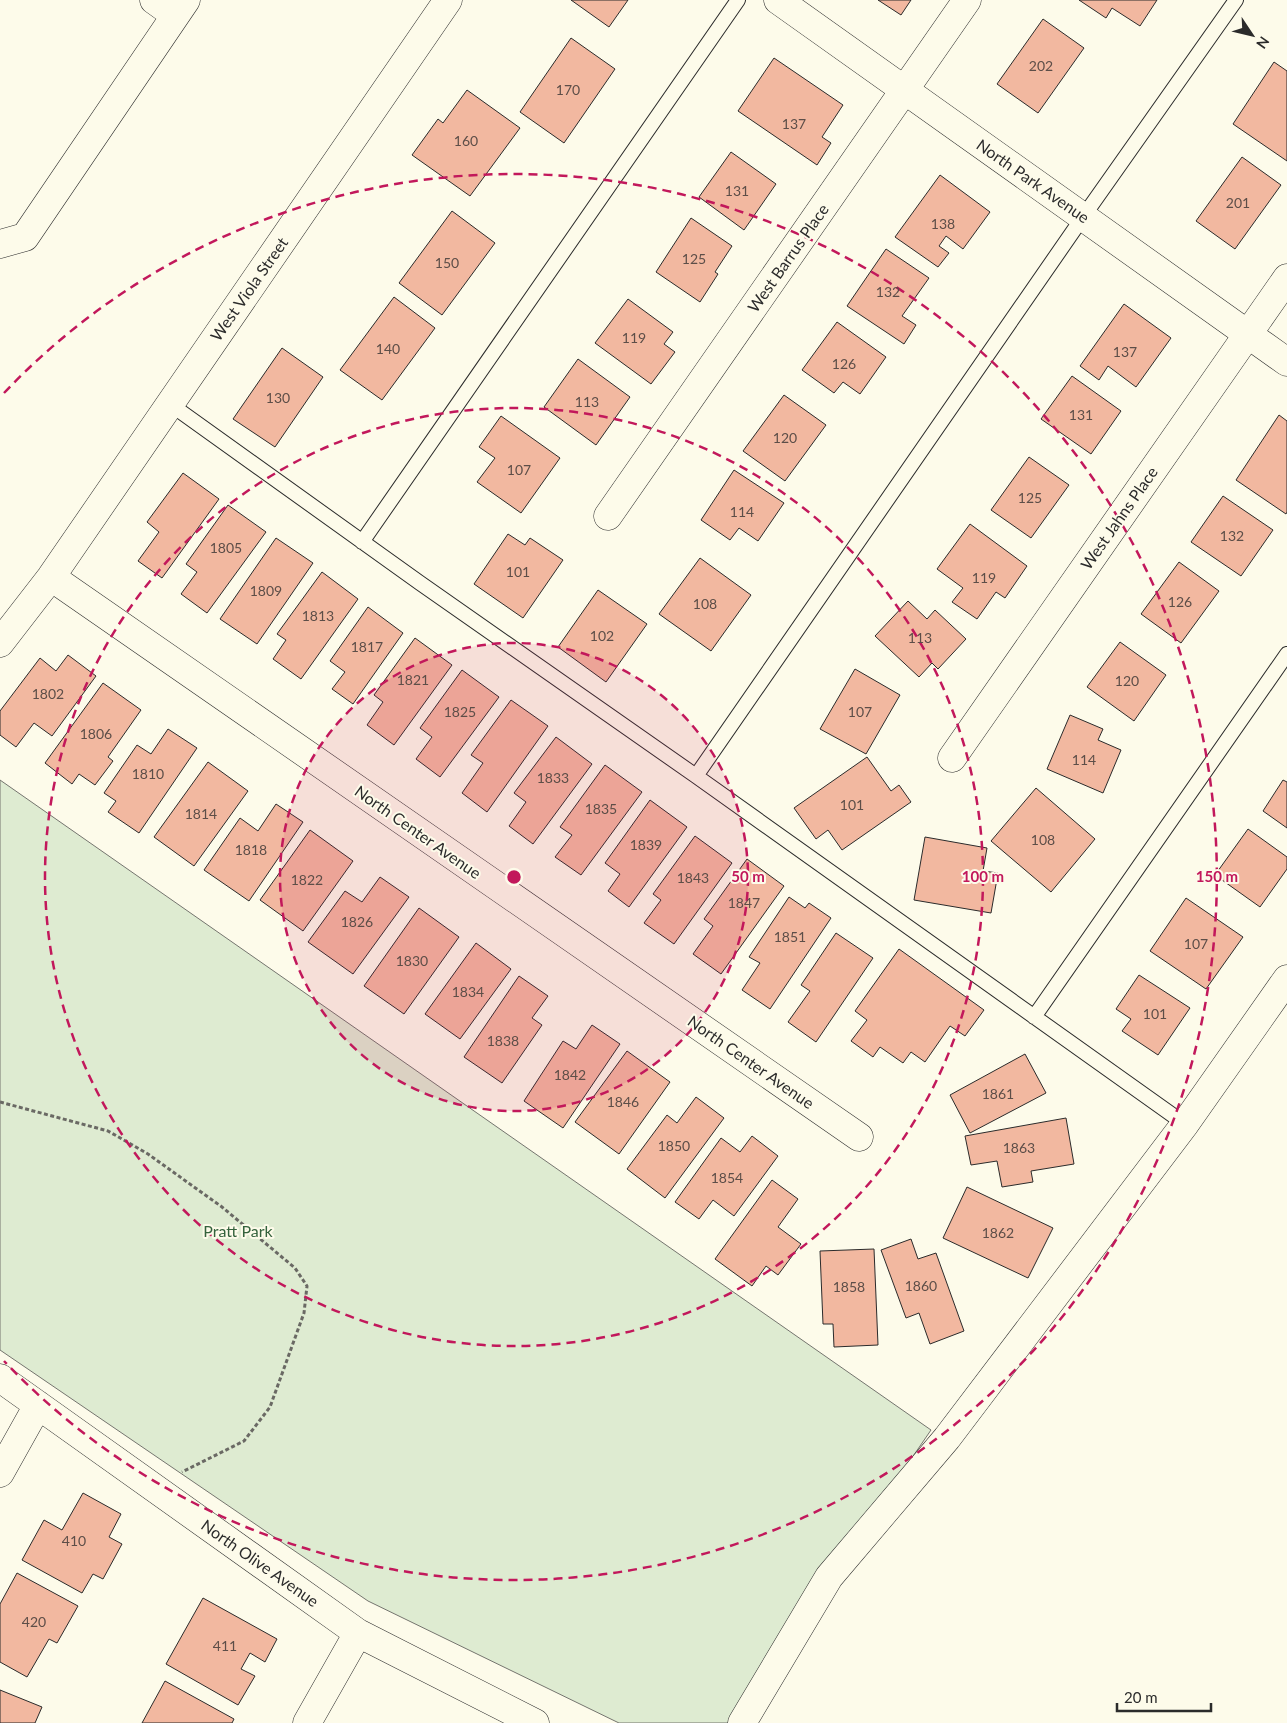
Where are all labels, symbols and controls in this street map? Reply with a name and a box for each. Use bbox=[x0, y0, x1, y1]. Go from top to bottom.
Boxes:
north arrow bbox=[1227, 10, 1277, 60]
text: N bbox=[1253, 33, 1273, 52]
house number: 202 bbox=[1029, 57, 1053, 74]
house number: 170 bbox=[556, 81, 580, 98]
house number: 137 bbox=[782, 115, 806, 132]
house number: 160 bbox=[454, 132, 478, 149]
street label: North Park Avenue bbox=[973, 135, 1093, 227]
house number: 131 bbox=[725, 182, 749, 199]
house number: 201 bbox=[1226, 194, 1250, 211]
street label: West Barrus Place bbox=[743, 200, 832, 316]
house number: 138 bbox=[931, 215, 955, 232]
street label: West Viola Street bbox=[206, 233, 292, 344]
house number: 125 bbox=[682, 250, 706, 267]
house number: 150 bbox=[435, 254, 459, 271]
house number: 132 bbox=[876, 283, 900, 300]
house number: 119 bbox=[622, 329, 646, 346]
house number: 140 bbox=[376, 340, 400, 357]
house number: 137 bbox=[1113, 343, 1137, 360]
house number: 126 bbox=[832, 355, 856, 372]
house number: 130 bbox=[266, 389, 290, 406]
house number: 113 bbox=[575, 393, 599, 410]
house number: 131 bbox=[1069, 406, 1093, 423]
house number: 120 bbox=[773, 429, 797, 446]
house number: 107 bbox=[507, 461, 531, 478]
street label: West Jahns Place bbox=[1076, 463, 1161, 573]
house number: 125 bbox=[1018, 489, 1042, 506]
house number: 114 bbox=[730, 503, 754, 520]
house number: 132 bbox=[1220, 527, 1244, 544]
house number: 1805 bbox=[210, 539, 242, 556]
house number: 101 bbox=[506, 563, 530, 580]
house number: 119 bbox=[972, 569, 996, 586]
house number: 1809 bbox=[250, 582, 282, 599]
house number: 126 bbox=[1168, 593, 1192, 610]
house number: 108 bbox=[693, 595, 717, 612]
house number: 1813 bbox=[302, 607, 334, 624]
house number: 102 bbox=[590, 627, 614, 644]
house number: 113 bbox=[908, 629, 932, 646]
house number: 1817 bbox=[351, 638, 383, 655]
house number: 1821 bbox=[397, 671, 429, 688]
house number: 120 bbox=[1115, 672, 1139, 689]
house number: 1802 bbox=[32, 685, 64, 702]
house number: 1825 bbox=[444, 703, 476, 720]
house number: 107 bbox=[848, 703, 872, 720]
house number: 1806 bbox=[80, 725, 112, 742]
house number: 114 bbox=[1072, 751, 1096, 768]
house number: 1810 bbox=[132, 765, 164, 782]
house number: 1833 bbox=[537, 769, 569, 786]
street label: North Center Avenue bbox=[352, 781, 485, 882]
house number: 101 bbox=[840, 796, 864, 813]
house number: 1835 bbox=[585, 800, 617, 817]
house number: 1814 bbox=[185, 805, 217, 822]
house number: 108 bbox=[1031, 831, 1055, 848]
house number: 1839 bbox=[630, 836, 662, 853]
house number: 1818 bbox=[235, 841, 267, 858]
text: 50 m bbox=[731, 867, 765, 885]
text: 100 m bbox=[962, 867, 1004, 885]
text: 150 m bbox=[1196, 867, 1238, 885]
centre of rings bbox=[505, 868, 523, 886]
house number: 1843 bbox=[677, 869, 709, 886]
house number: 1822 bbox=[291, 871, 323, 888]
house number: 1847 bbox=[728, 894, 760, 911]
house number: 1826 bbox=[341, 913, 373, 930]
house number: 1851 bbox=[774, 928, 806, 945]
house number: 107 bbox=[1184, 935, 1208, 952]
house number: 1830 bbox=[396, 952, 428, 969]
house number: 1834 bbox=[452, 983, 484, 1000]
house number: 101 bbox=[1143, 1005, 1167, 1022]
street label: North Center Avenue bbox=[685, 1011, 818, 1112]
house number: 1838 bbox=[487, 1032, 519, 1049]
house number: 1842 bbox=[554, 1066, 586, 1083]
house number: 1861 bbox=[982, 1085, 1014, 1102]
house number: 1846 bbox=[607, 1093, 639, 1110]
house number: 1850 bbox=[658, 1137, 690, 1154]
house number: 1863 bbox=[1003, 1139, 1035, 1156]
house number: 1854 bbox=[711, 1169, 743, 1186]
park label: Pratt Park bbox=[203, 1221, 274, 1240]
house number: 1862 bbox=[982, 1224, 1014, 1241]
house number: 1860 bbox=[905, 1277, 937, 1294]
house number: 1858 bbox=[833, 1278, 865, 1295]
street label: North Olive Avenue bbox=[198, 1515, 323, 1610]
house number: 410 bbox=[62, 1532, 86, 1549]
house number: 420 bbox=[22, 1613, 46, 1630]
house number: 411 bbox=[213, 1637, 237, 1654]
scale bar bbox=[1117, 1680, 1211, 1712]
text: 20 m bbox=[1124, 1688, 1158, 1706]

